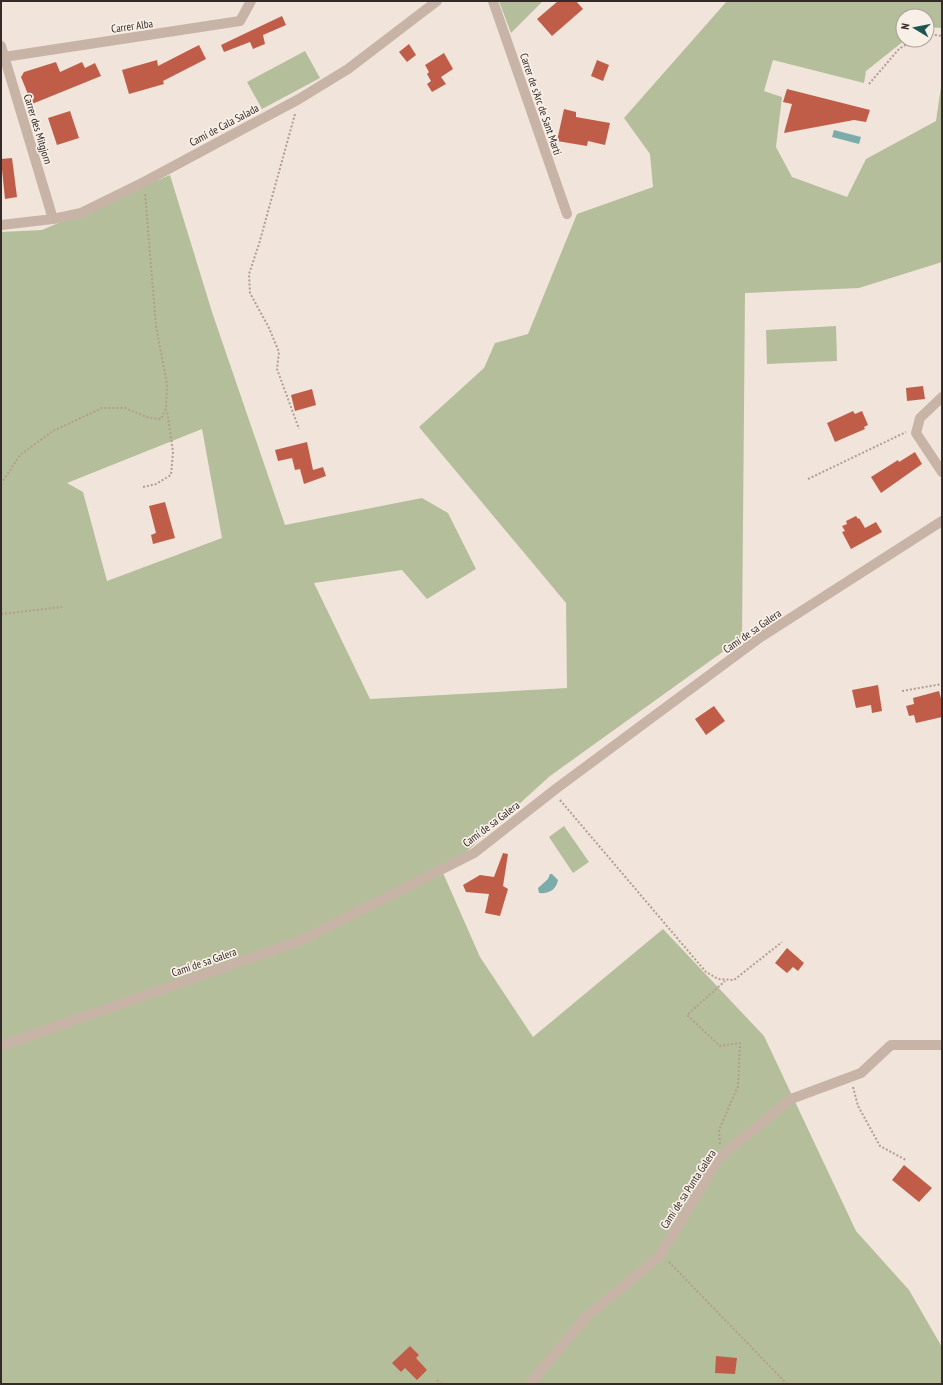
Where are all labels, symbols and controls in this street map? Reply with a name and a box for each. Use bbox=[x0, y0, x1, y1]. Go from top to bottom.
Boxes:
north arrow bbox=[895, 8, 935, 48]
street label: Carrer Alba bbox=[110, 16, 154, 36]
text: N bbox=[898, 22, 913, 30]
street label: Carrer de s'Arc de Sant Marti bbox=[517, 51, 565, 157]
street label: Carrer des Mitgjorn bbox=[21, 92, 55, 166]
street label: Camí de Cala Salada bbox=[187, 101, 261, 149]
street label: Camí de sa Galera bbox=[720, 606, 784, 656]
street label: Camí de sa Galera bbox=[460, 798, 522, 850]
street label: Camí de sa Galera bbox=[170, 944, 238, 980]
street label: Camí de sa Punta Galera bbox=[657, 1147, 719, 1231]

